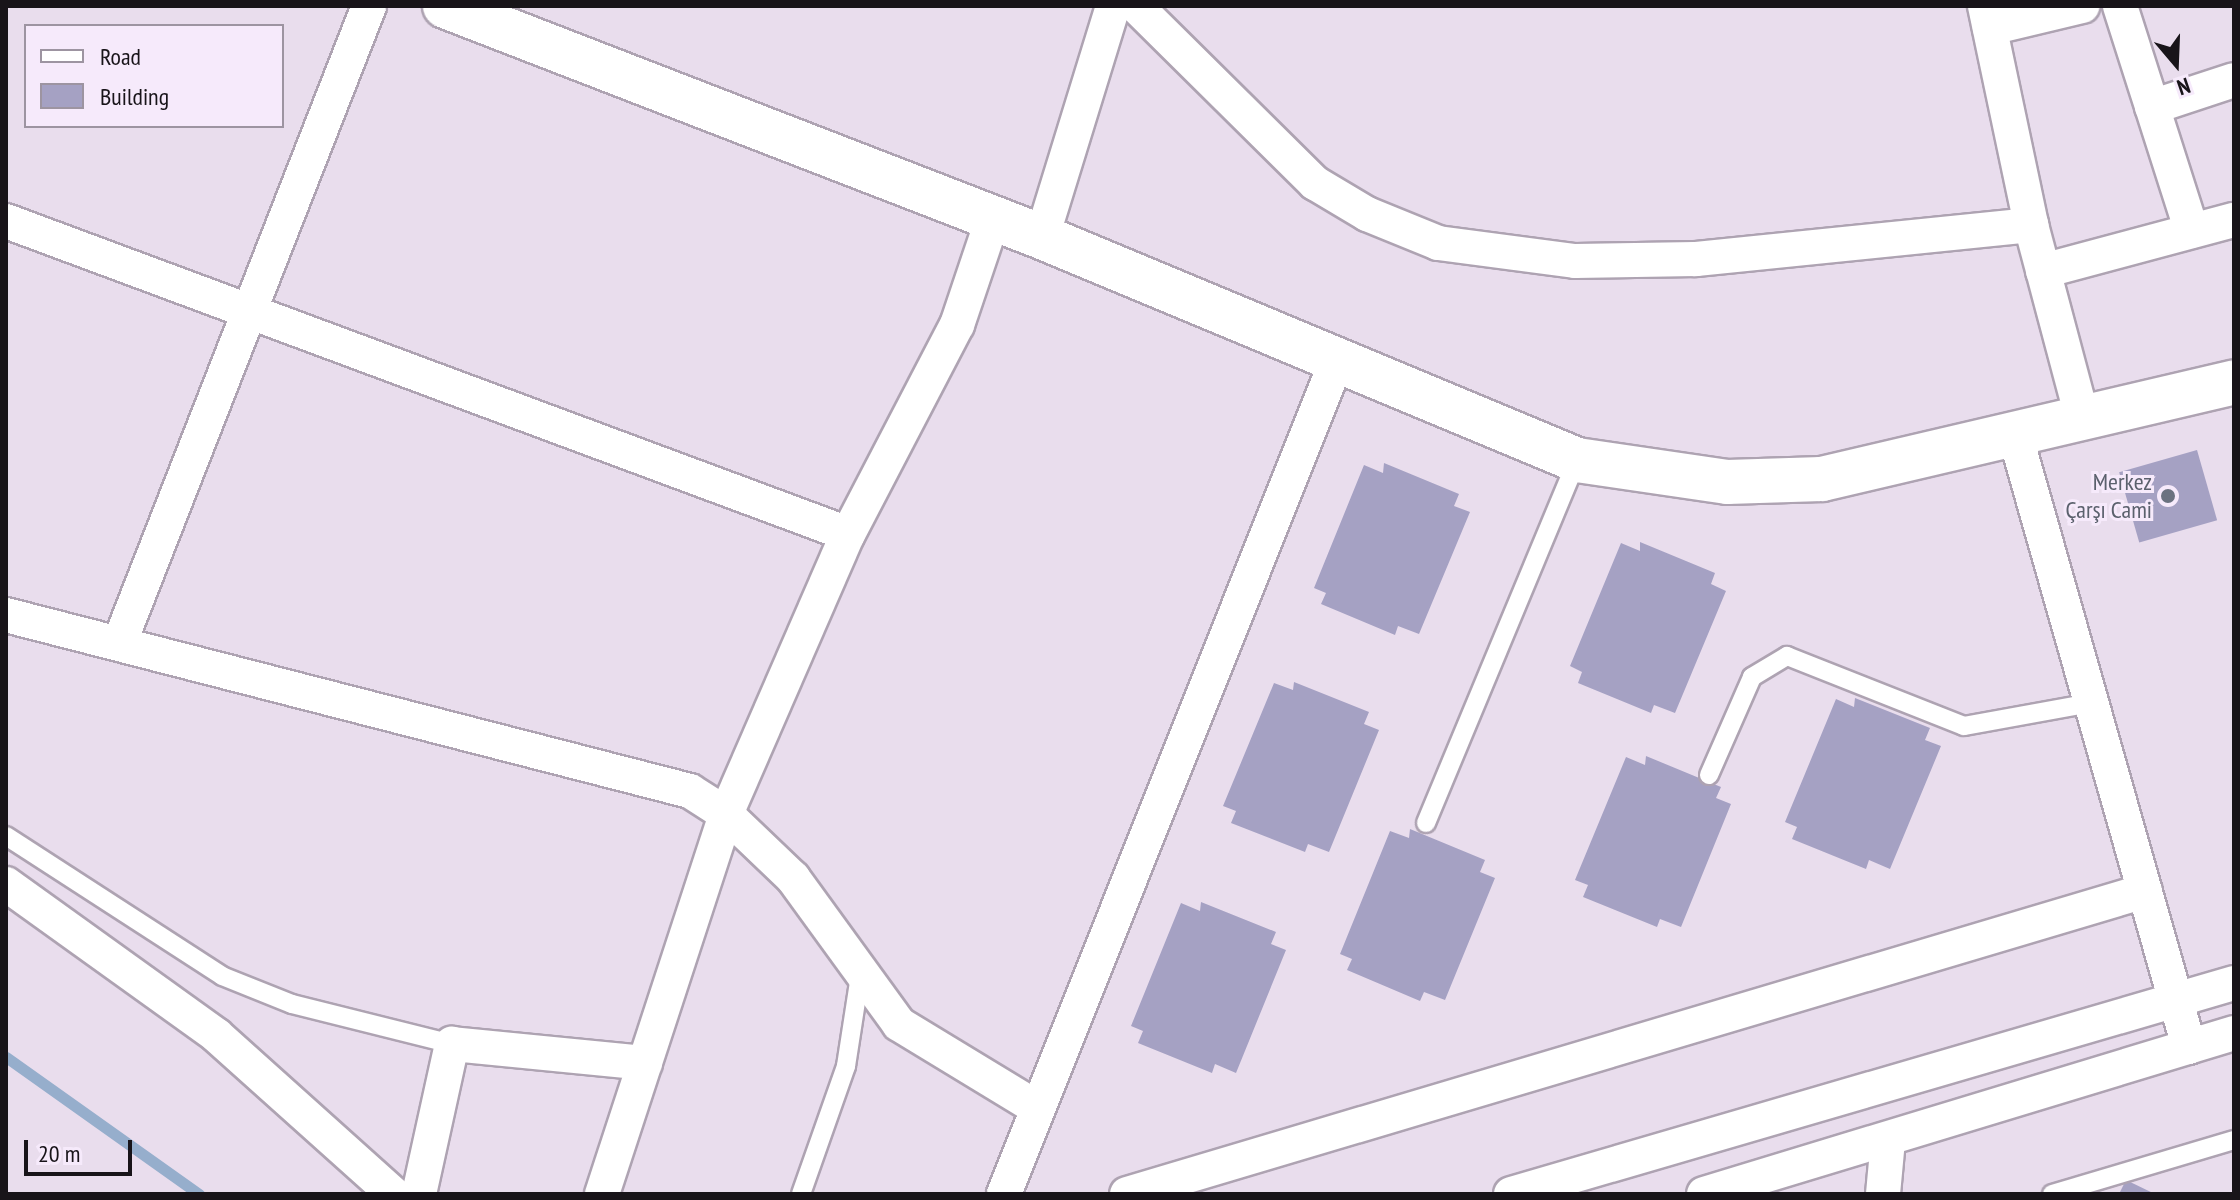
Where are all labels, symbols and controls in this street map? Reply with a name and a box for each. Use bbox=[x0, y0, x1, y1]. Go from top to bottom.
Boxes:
legend bbox=[24, 24, 284, 128]
north arrow bbox=[2136, 24, 2216, 104]
text: Road bbox=[100, 41, 141, 72]
text: N bbox=[2174, 72, 2194, 102]
text: Building bbox=[100, 81, 169, 112]
place label: Merkez Çarşı Cami bbox=[2066, 468, 2152, 524]
marker: Merkez Çarşı Cami bbox=[2159, 487, 2177, 505]
scale bar bbox=[28, 1124, 136, 1174]
text: 20 m bbox=[38, 1138, 80, 1169]

